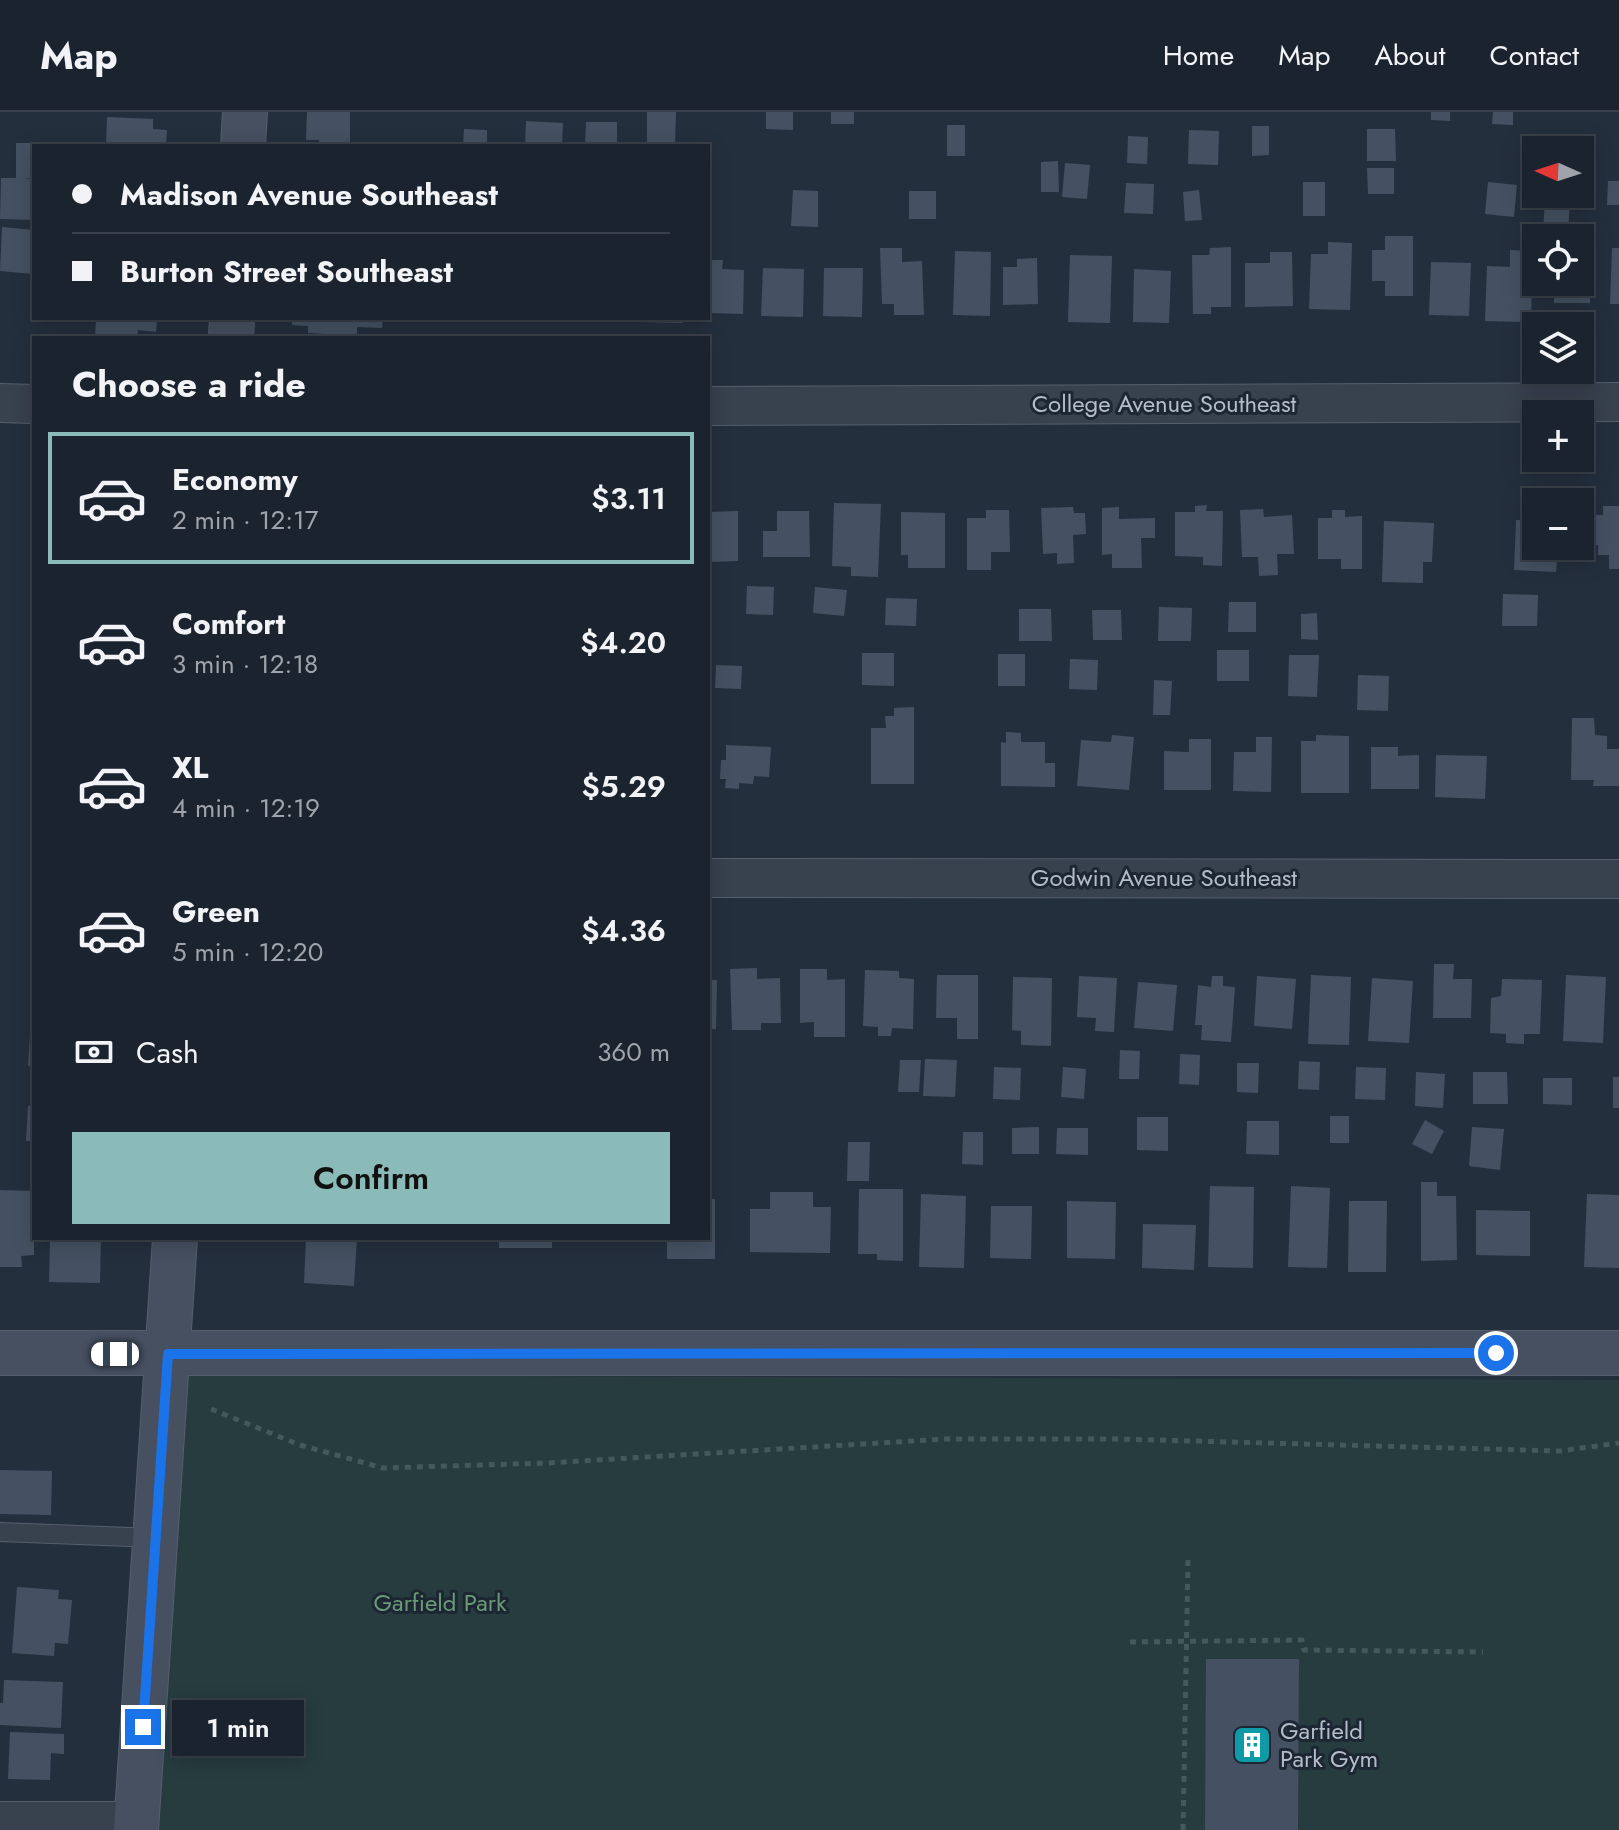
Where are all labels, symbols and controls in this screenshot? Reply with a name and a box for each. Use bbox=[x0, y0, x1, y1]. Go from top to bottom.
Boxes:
text: Map bbox=[40, 28, 118, 83]
text: Home bbox=[1163, 35, 1234, 76]
text: Map bbox=[1278, 35, 1330, 76]
text: About bbox=[1374, 35, 1446, 76]
text: Contact bbox=[1490, 35, 1579, 76]
north arrow bbox=[1522, 136, 1594, 208]
map controls bbox=[1522, 136, 1594, 560]
text: Madison Avenue Southeast bbox=[120, 173, 498, 216]
button: locate bbox=[1522, 224, 1594, 296]
text: Burton Street Southeast bbox=[120, 250, 453, 293]
button: layers bbox=[1522, 312, 1594, 384]
text: Choose a ride bbox=[72, 358, 306, 410]
street label: College Avenue Southeast bbox=[1032, 386, 1297, 421]
button: + bbox=[1522, 400, 1594, 472]
text: Economy bbox=[172, 458, 298, 501]
icon: car bbox=[76, 462, 148, 534]
text: $3.11 bbox=[591, 477, 666, 520]
button: − bbox=[1522, 488, 1594, 560]
text: 2 min · 12:17 bbox=[172, 501, 318, 539]
text: Comfort bbox=[172, 602, 285, 645]
icon: car bbox=[76, 606, 148, 678]
text: $4.20 bbox=[580, 621, 666, 664]
text: 3 min · 12:18 bbox=[172, 645, 318, 683]
text: XL bbox=[172, 746, 208, 789]
icon: car bbox=[76, 750, 148, 822]
text: $5.29 bbox=[582, 765, 666, 808]
text: 4 min · 12:19 bbox=[172, 789, 320, 827]
street label: Godwin Avenue Southeast bbox=[1031, 860, 1297, 895]
text: Green bbox=[172, 890, 260, 933]
icon: car bbox=[76, 894, 148, 966]
text: $4.36 bbox=[581, 909, 666, 952]
text: 5 min · 12:20 bbox=[172, 933, 323, 971]
icon: cash bbox=[72, 1030, 116, 1074]
text: Cash bbox=[136, 1031, 199, 1074]
text: 360 m bbox=[597, 1033, 670, 1071]
button: Confirm bbox=[72, 1132, 670, 1224]
route start bbox=[1478, 1335, 1514, 1371]
car bbox=[91, 1342, 139, 1366]
park label: Garfield Park bbox=[373, 1585, 507, 1620]
callout: 1 min bbox=[171, 1699, 303, 1755]
route end bbox=[125, 1709, 161, 1745]
text: 1 min bbox=[206, 1709, 270, 1747]
place label: Garfield Park Gym bbox=[1280, 1713, 1378, 1776]
building icon: Garfield Park Gym bbox=[1231, 1724, 1273, 1766]

